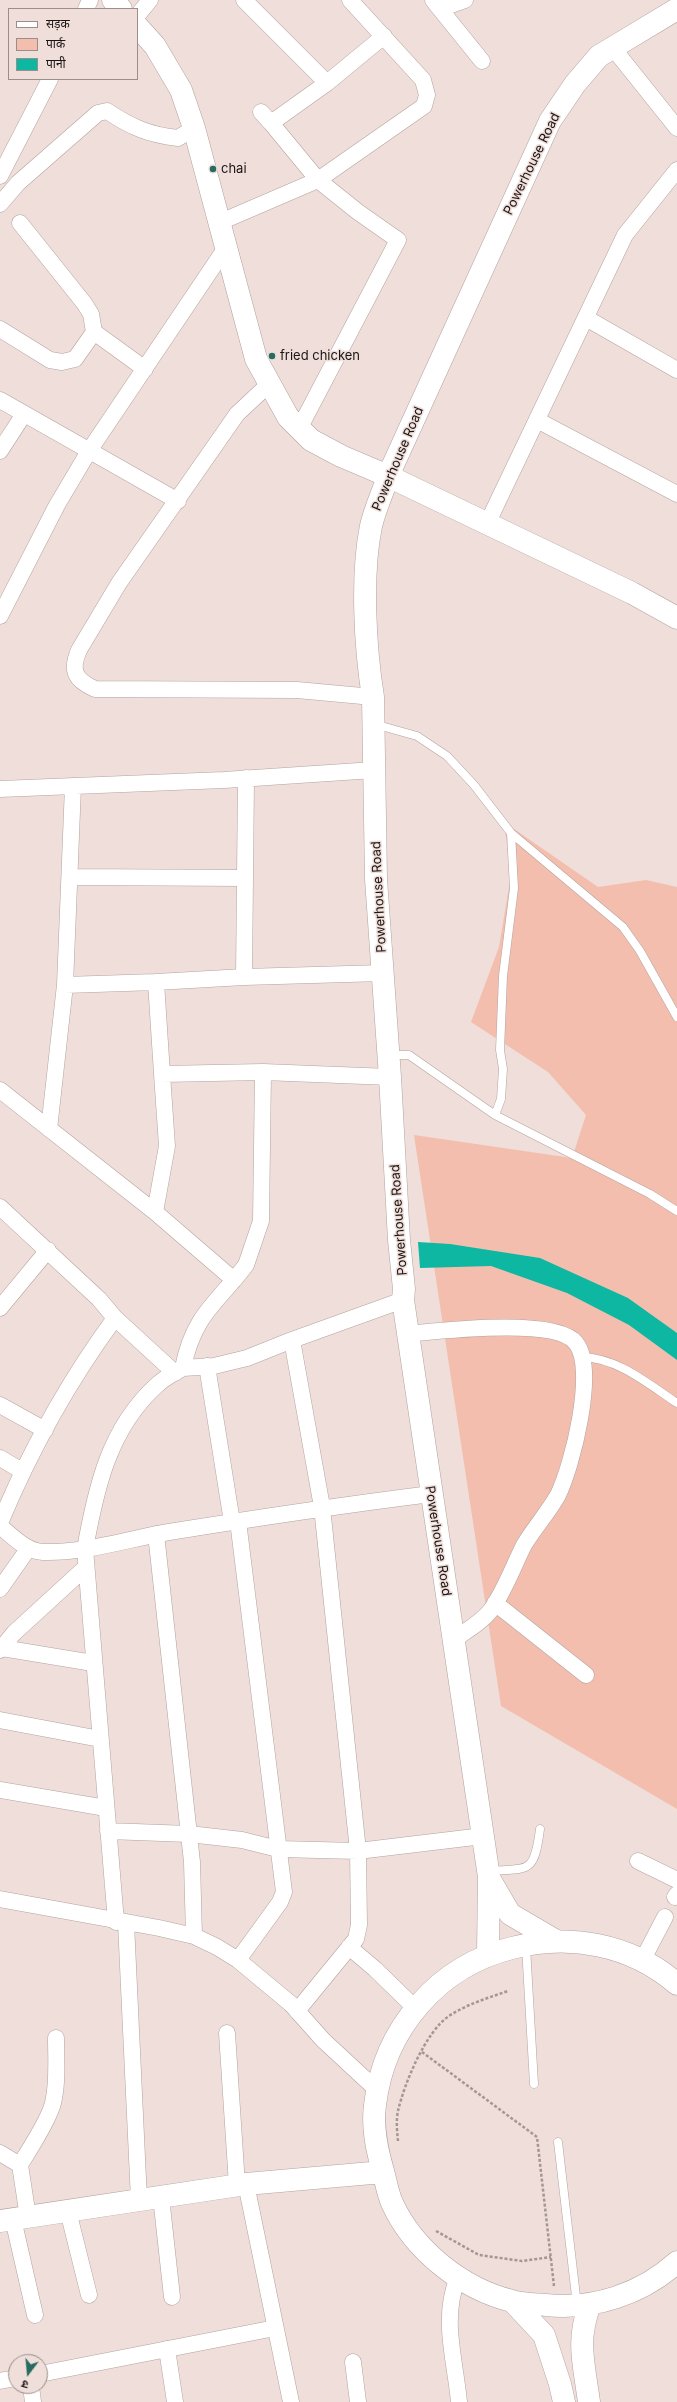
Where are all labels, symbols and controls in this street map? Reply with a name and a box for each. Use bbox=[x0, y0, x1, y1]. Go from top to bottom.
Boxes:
legend bbox=[8, 8, 138, 80]
text: सड़क bbox=[46, 16, 70, 31]
text: पार्क bbox=[46, 36, 65, 51]
text: पानी bbox=[46, 56, 66, 71]
street label: Powerhouse Road bbox=[501, 110, 563, 218]
place label: chai bbox=[221, 161, 247, 177]
marker: chai bbox=[208, 164, 218, 174]
place label: fried chicken bbox=[280, 348, 360, 364]
marker: fried chicken bbox=[267, 351, 277, 361]
street label: Powerhouse Road bbox=[369, 405, 427, 513]
street label: Powerhouse Road bbox=[368, 841, 390, 953]
street label: Powerhouse Road bbox=[387, 1164, 411, 1276]
street label: Powerhouse Road bbox=[422, 1485, 454, 1597]
north arrow bbox=[8, 2354, 48, 2394]
text: उ bbox=[20, 2377, 30, 2392]

